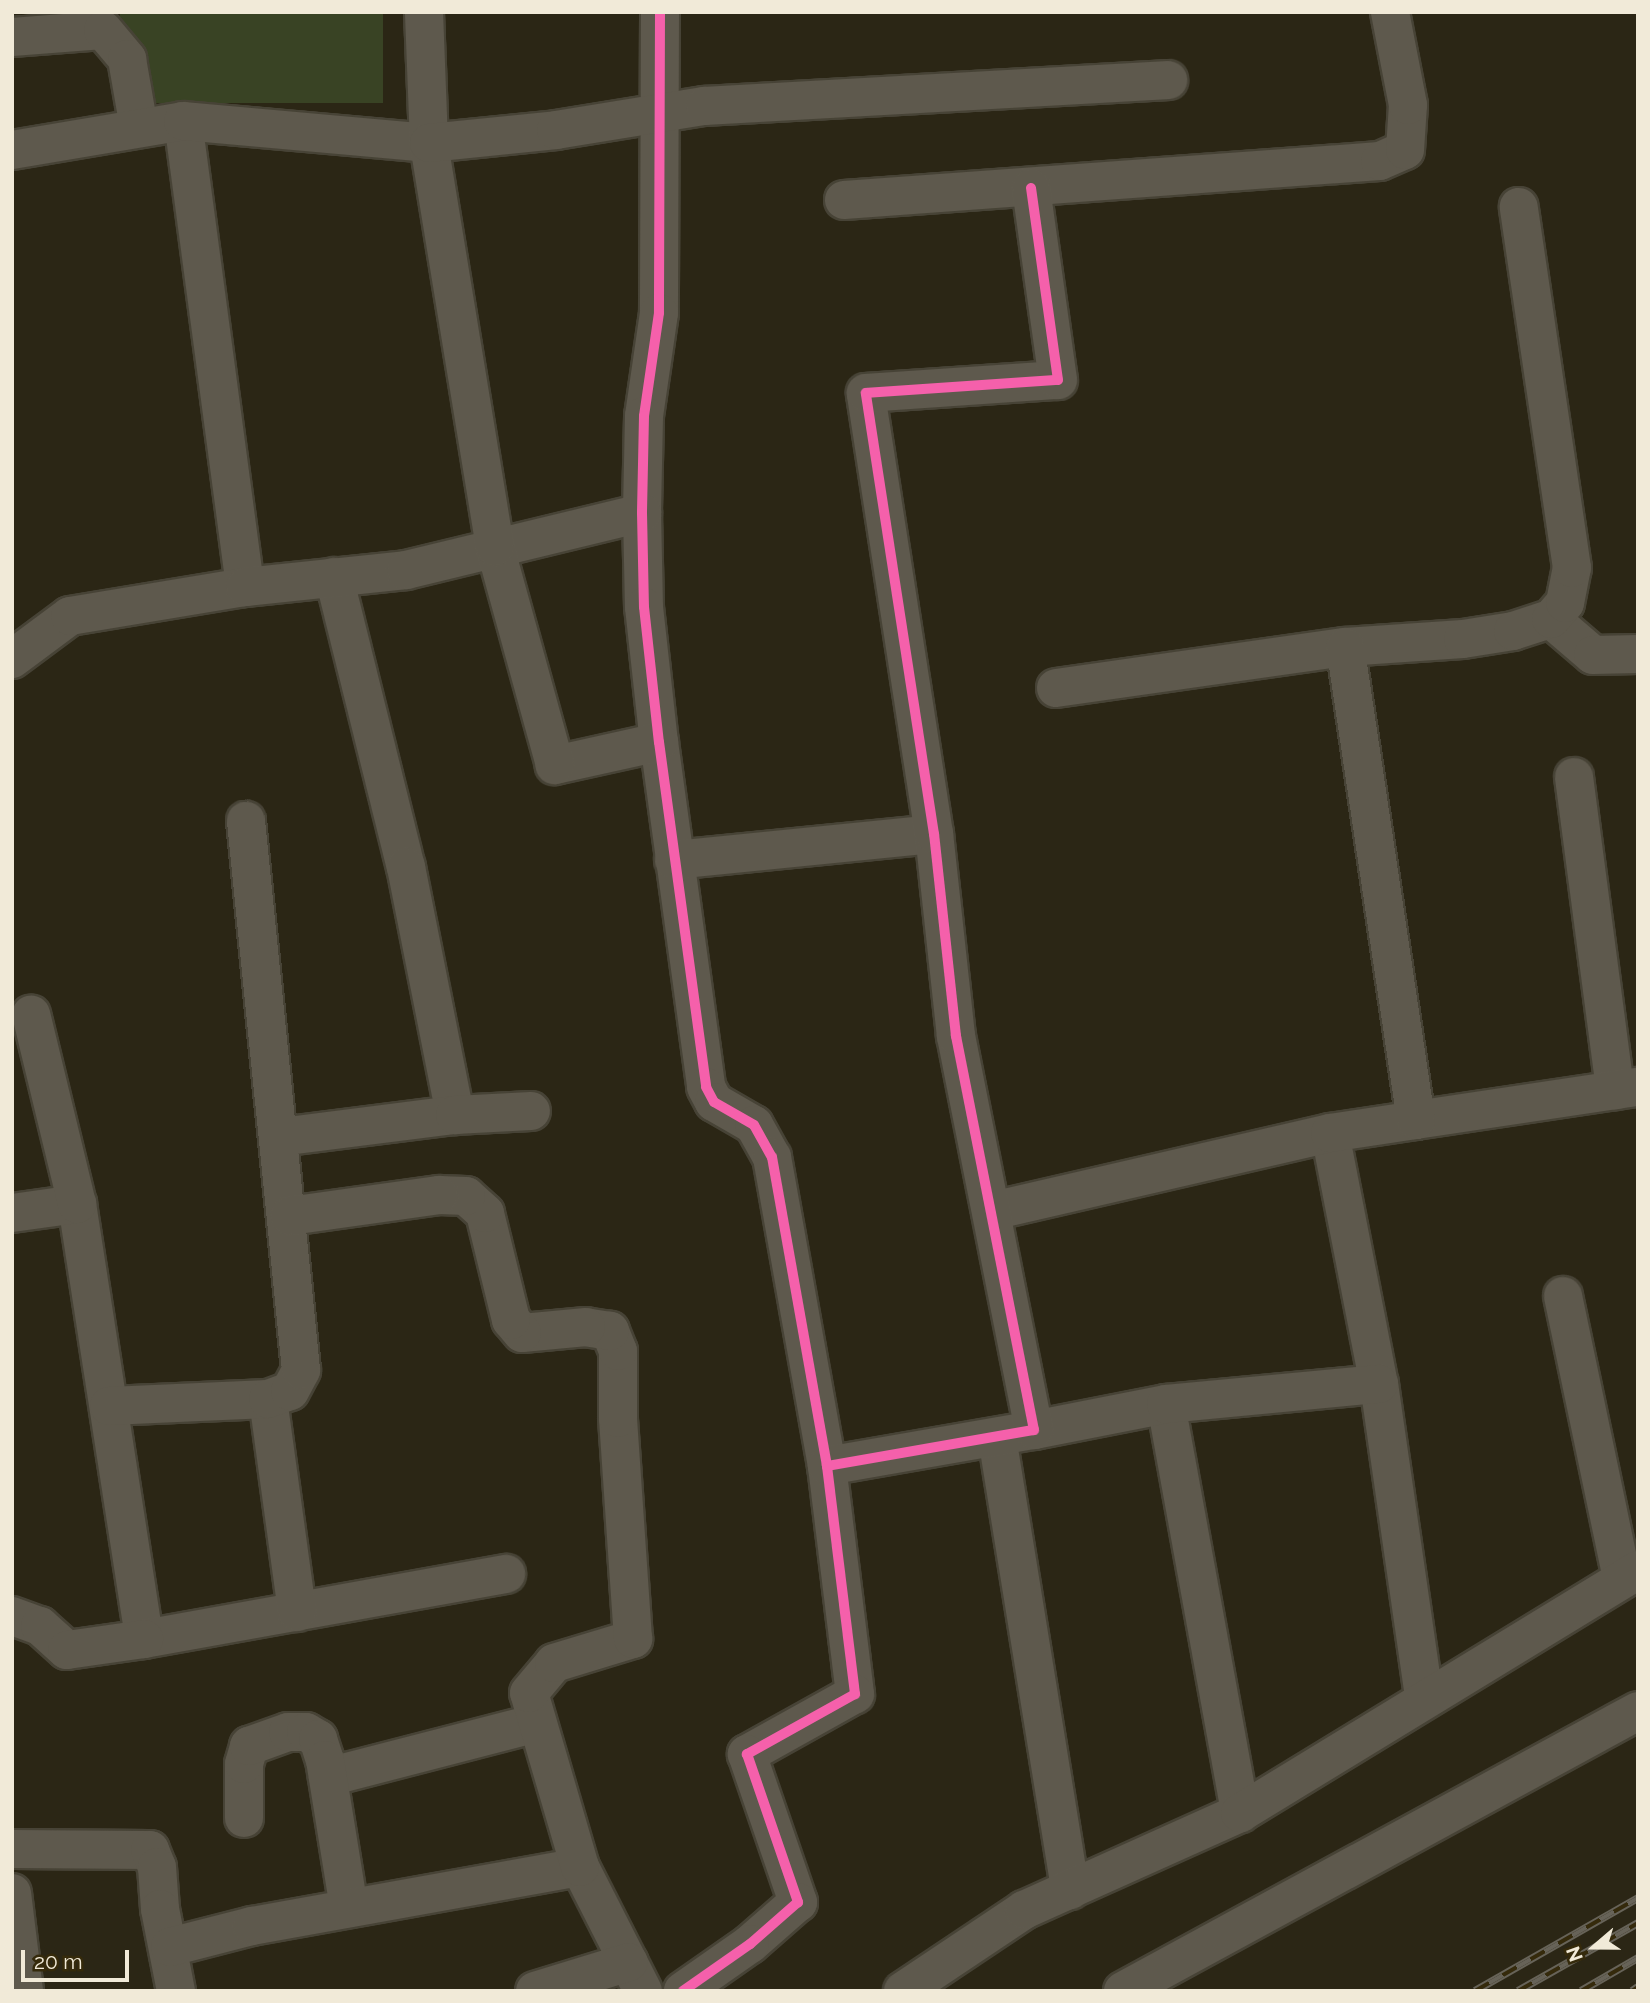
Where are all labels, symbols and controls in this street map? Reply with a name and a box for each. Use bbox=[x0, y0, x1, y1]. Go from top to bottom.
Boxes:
north arrow bbox=[1559, 1912, 1629, 1982]
scale bar bbox=[24, 1937, 133, 1981]
text: N bbox=[1561, 1944, 1587, 1965]
text: 20 m bbox=[34, 1949, 82, 1974]

